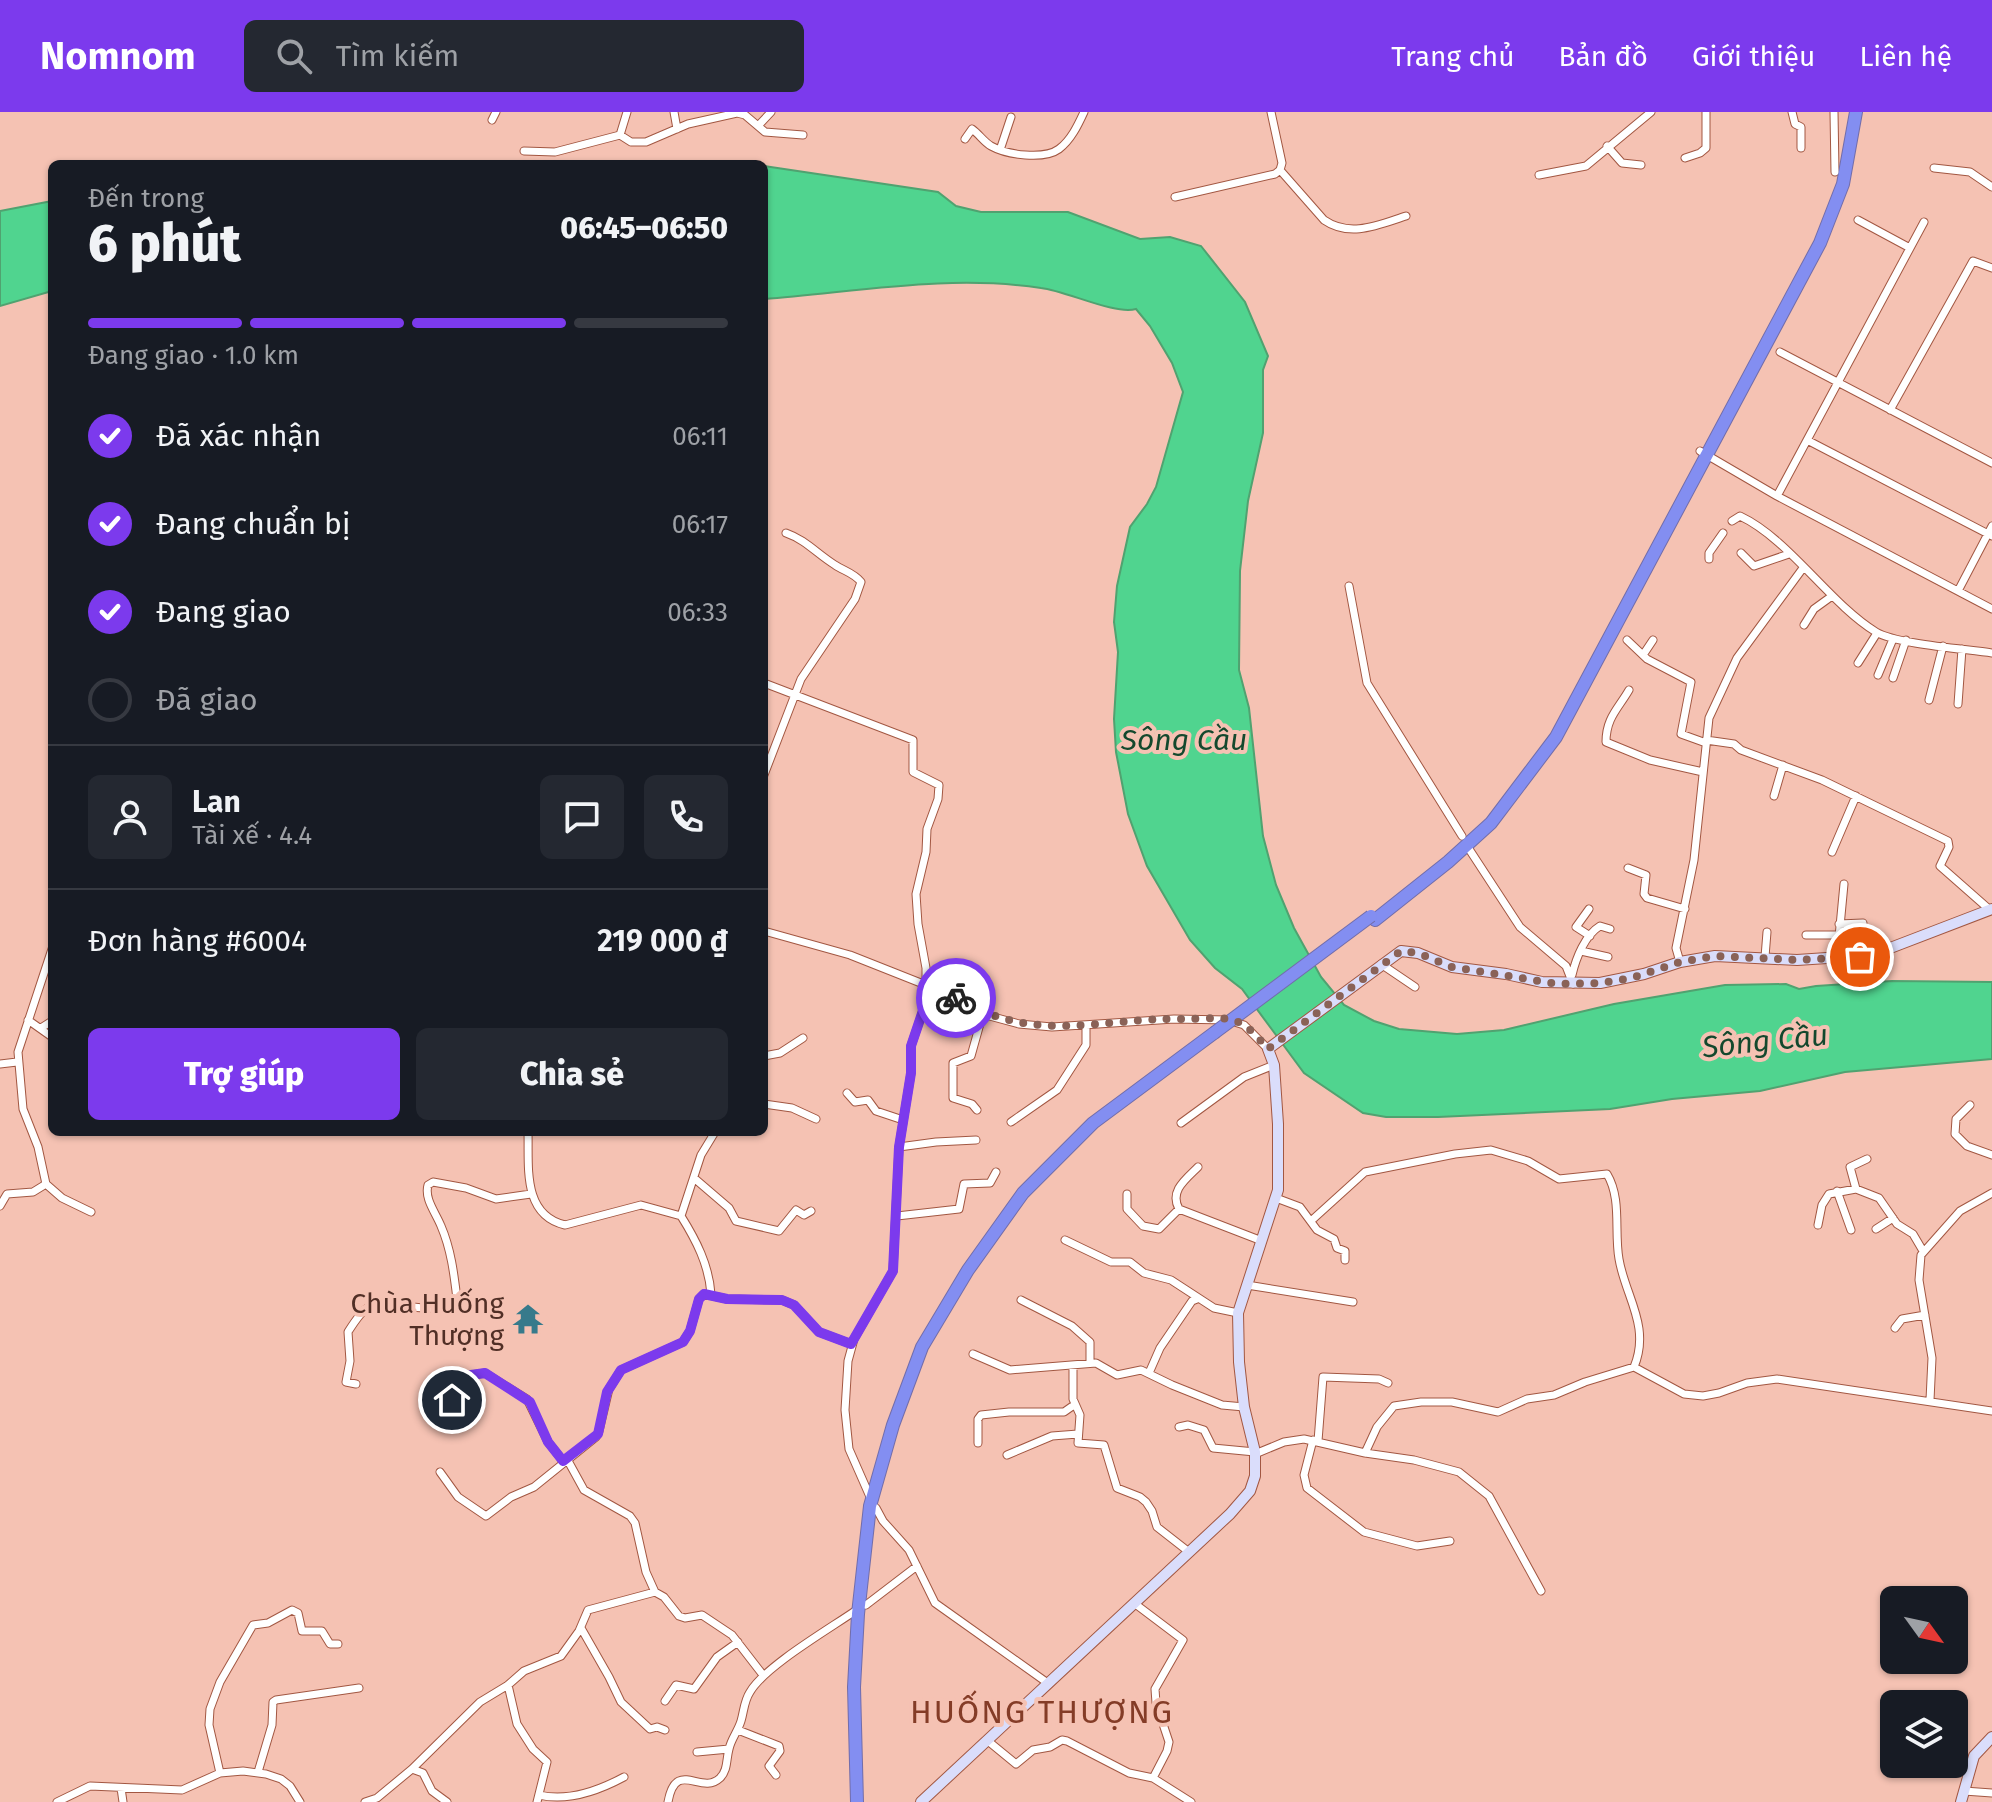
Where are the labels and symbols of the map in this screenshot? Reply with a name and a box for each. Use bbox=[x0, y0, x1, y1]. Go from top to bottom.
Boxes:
water label: Sông Cầu bbox=[1120, 722, 1247, 758]
pin bbox=[1826, 923, 1894, 991]
courier bbox=[916, 958, 996, 1038]
water label: Sông Cầu bbox=[1699, 1016, 1830, 1066]
place label: Chùa Huống Thượng bbox=[351, 1287, 504, 1352]
temple icon: Chùa Huống Thượng bbox=[511, 1302, 545, 1336]
pin bbox=[418, 1366, 486, 1434]
north arrow bbox=[1880, 1586, 1968, 1674]
district label: HUỐNG THƯỢNG bbox=[910, 1690, 1174, 1731]

